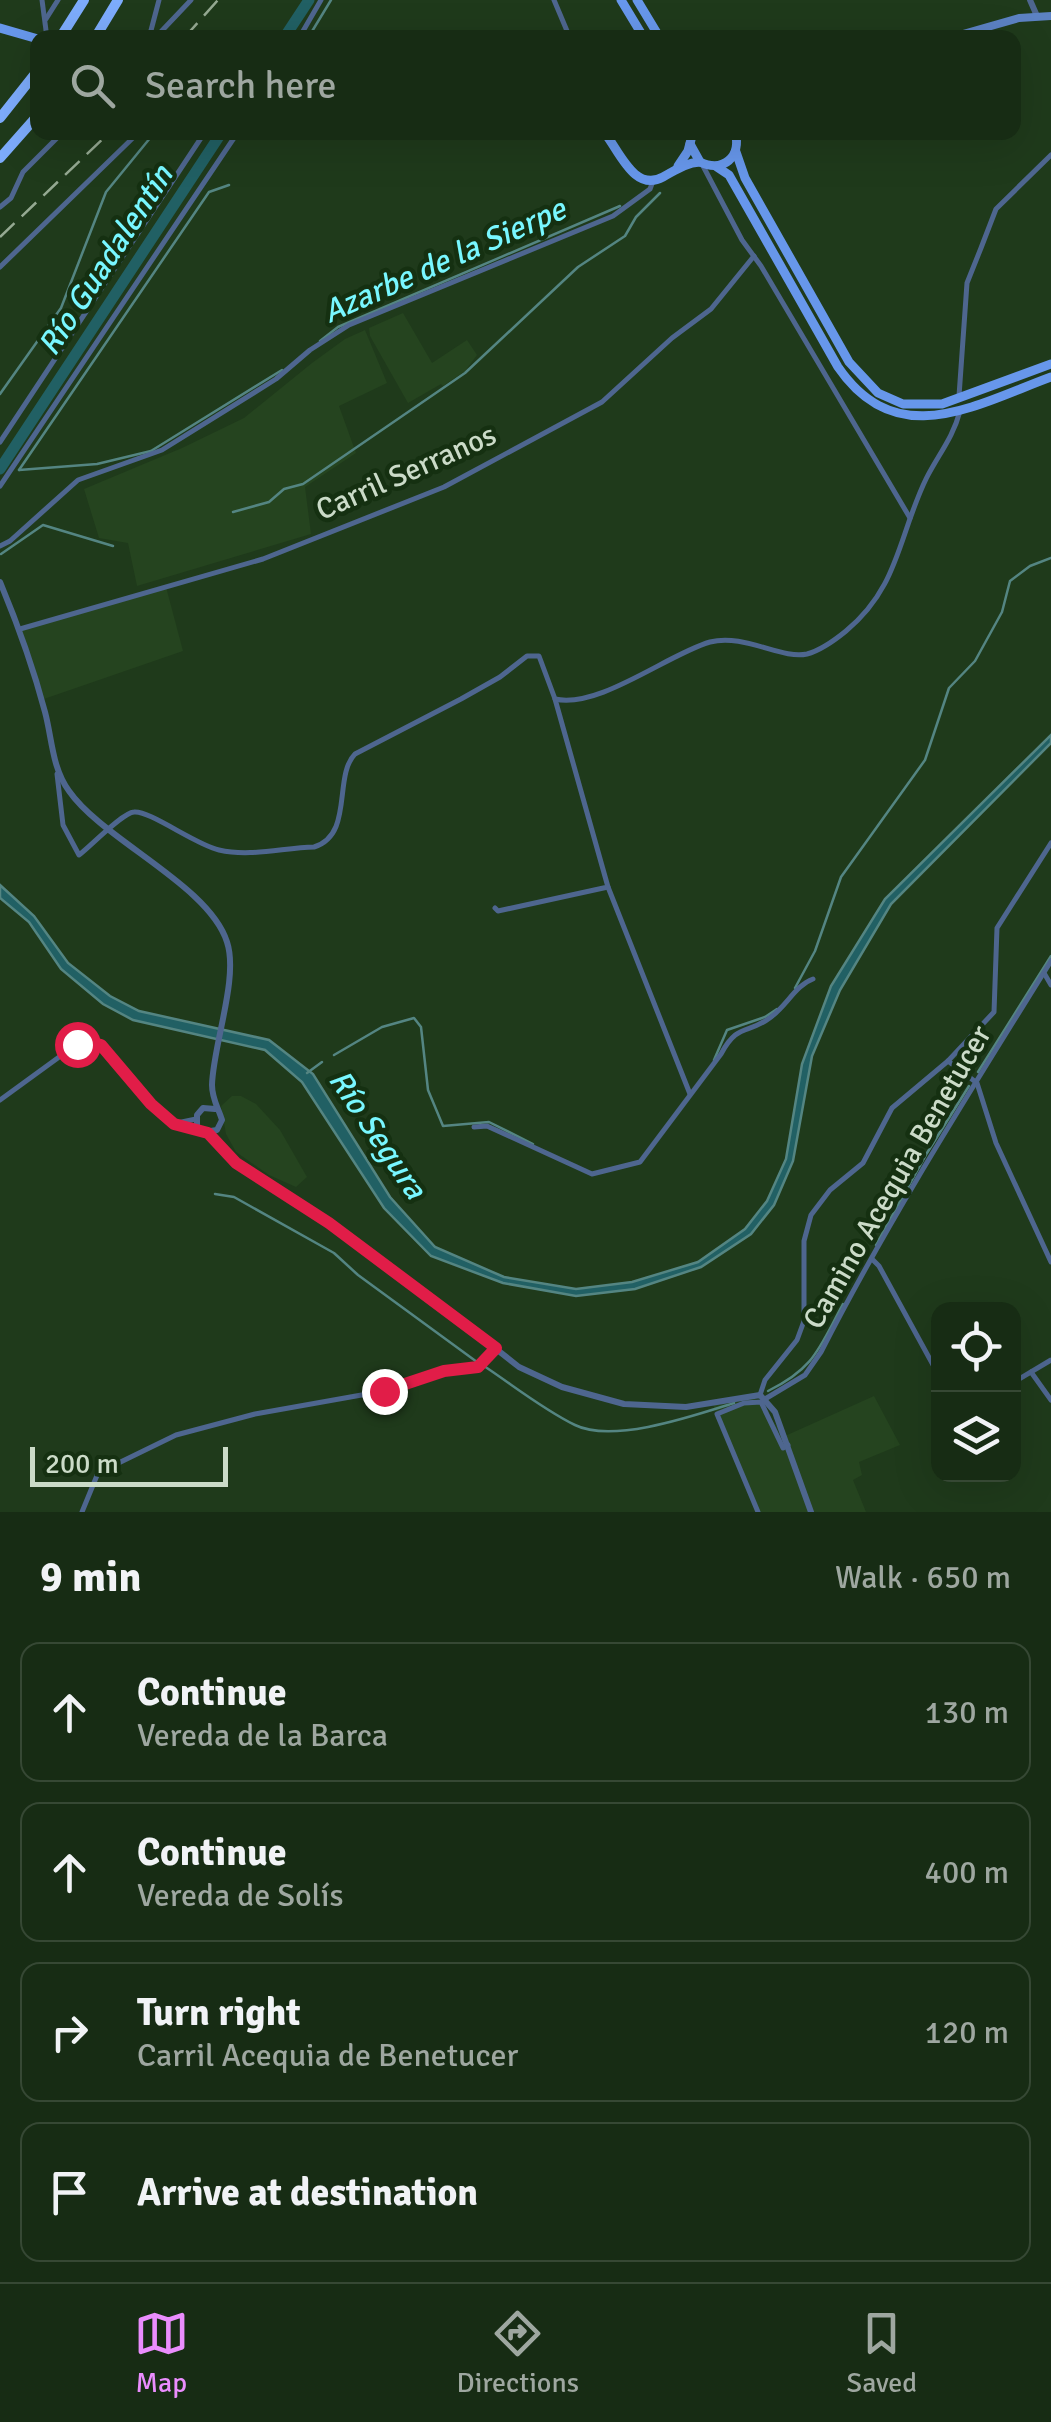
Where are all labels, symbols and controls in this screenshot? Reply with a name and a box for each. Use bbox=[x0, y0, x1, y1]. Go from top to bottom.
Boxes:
search box bbox=[30, 30, 1021, 140]
icon: search bbox=[65, 58, 120, 113]
text: Search here bbox=[145, 62, 337, 109]
water label: Río Guadalentín bbox=[29, 157, 182, 363]
water label: Azarbe de la Sierpe bbox=[317, 189, 573, 332]
street label: Carril Serranos bbox=[310, 416, 502, 529]
street label: Camino Acequia Benetucer bbox=[795, 1019, 1000, 1336]
route start bbox=[55, 1022, 101, 1068]
water label: Río Segura bbox=[320, 1062, 435, 1207]
map controls bbox=[931, 1302, 1021, 1482]
button: locate bbox=[931, 1302, 1021, 1392]
route end bbox=[362, 1369, 408, 1415]
button: layers bbox=[931, 1392, 1021, 1482]
scale bar bbox=[30, 1442, 228, 1486]
text: 200 m bbox=[45, 1447, 119, 1481]
text: 9 min bbox=[40, 1552, 141, 1603]
text: Walk · 650 m bbox=[835, 1558, 1011, 1597]
text: Continue bbox=[137, 1669, 287, 1716]
icon: ahead bbox=[42, 1685, 97, 1740]
text: 130 m bbox=[925, 1693, 1009, 1732]
text: Vereda de la Barca bbox=[137, 1716, 388, 1755]
text: Continue bbox=[137, 1829, 287, 1876]
icon: ahead bbox=[42, 1845, 97, 1900]
text: 400 m bbox=[925, 1853, 1009, 1892]
text: Vereda de Solís bbox=[137, 1876, 344, 1915]
text: Turn right bbox=[137, 1989, 301, 2036]
icon: right bbox=[42, 2005, 97, 2060]
text: 120 m bbox=[925, 2013, 1009, 2052]
text: Carril Acequia de Benetucer bbox=[137, 2036, 518, 2075]
icon: arrive bbox=[42, 2165, 97, 2220]
text: Arrive at destination bbox=[137, 2169, 478, 2216]
tab: Map bbox=[134, 2306, 189, 2400]
tab: Directions bbox=[457, 2306, 579, 2400]
tab: Saved bbox=[847, 2306, 917, 2400]

